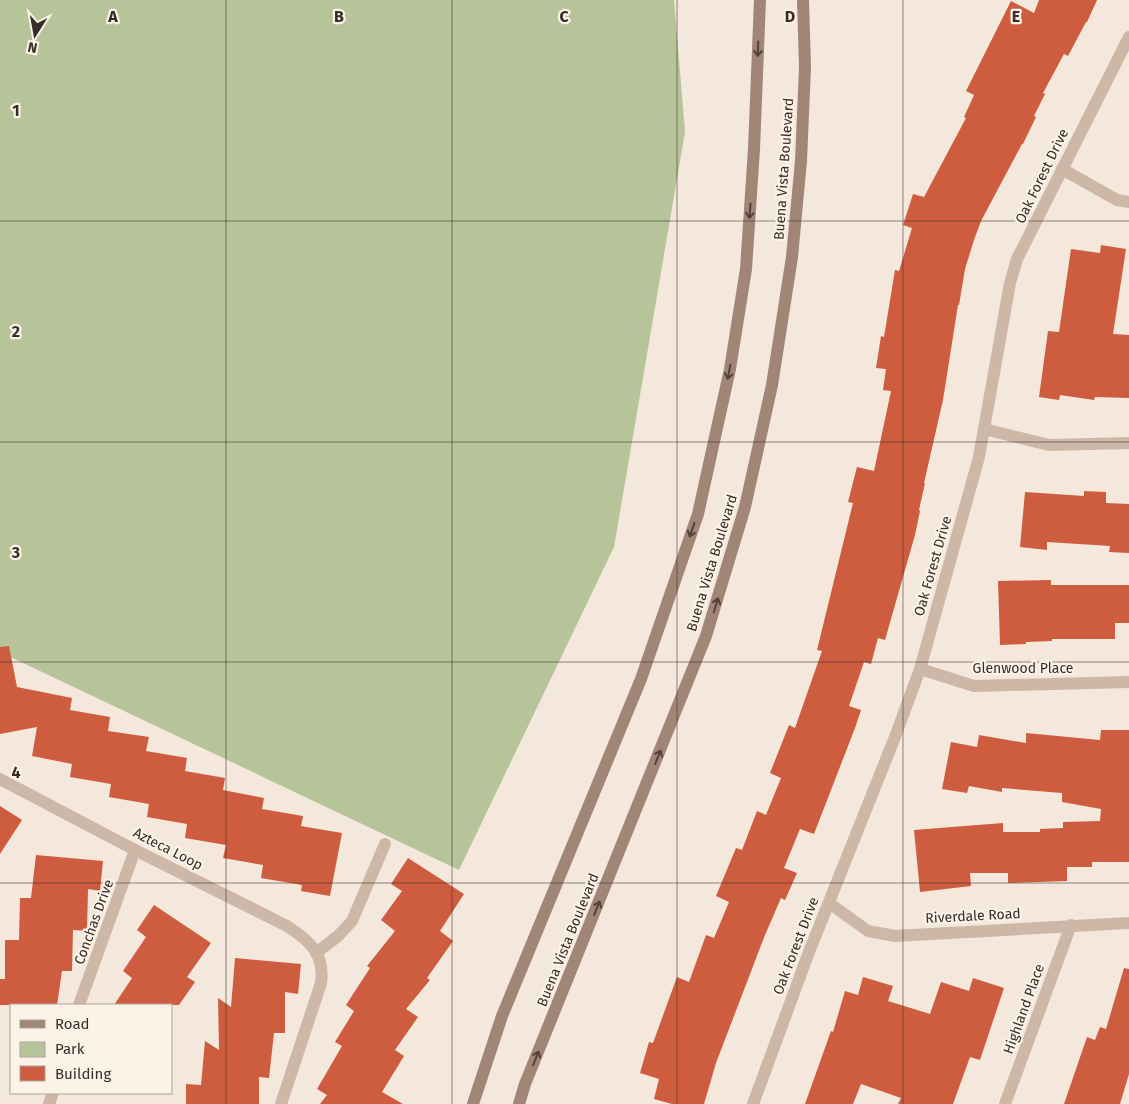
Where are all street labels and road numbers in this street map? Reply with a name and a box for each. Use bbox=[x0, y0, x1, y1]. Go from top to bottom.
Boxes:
street label: Buena Vista Boulevard bbox=[771, 97, 797, 241]
street label: Oak Forest Drive bbox=[1012, 126, 1072, 226]
street label: Buena Vista Boulevard bbox=[683, 492, 741, 634]
street label: Oak Forest Drive bbox=[911, 514, 955, 618]
street label: Glenwood Place bbox=[973, 660, 1073, 677]
street label: Azteca Loop bbox=[130, 824, 206, 874]
street label: Buena Vista Boulevard bbox=[533, 871, 603, 1009]
street label: Conchas Drive bbox=[71, 877, 117, 967]
street label: Oak Forest Drive bbox=[770, 895, 822, 997]
street label: Riverdale Road bbox=[925, 905, 1021, 927]
street label: Highland Place bbox=[1000, 962, 1048, 1056]

